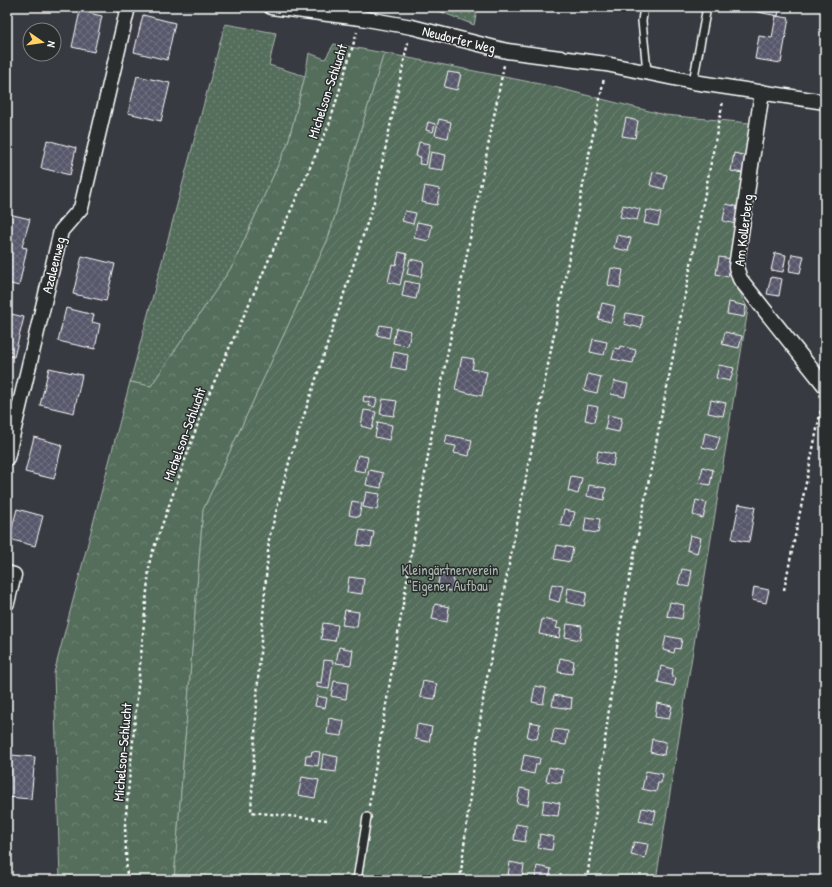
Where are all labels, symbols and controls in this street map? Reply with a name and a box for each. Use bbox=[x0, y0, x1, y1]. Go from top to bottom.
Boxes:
street label: Neudorfer Weg bbox=[420, 21, 498, 58]
north arrow bbox=[22, 22, 62, 62]
text: N bbox=[44, 40, 59, 49]
street label: Michelson-Schlucht bbox=[303, 41, 351, 141]
street label: Am Kollerberg bbox=[729, 193, 758, 267]
street label: Azaleenweg bbox=[37, 235, 70, 296]
street label: Michelson-Schlucht bbox=[158, 384, 210, 483]
park label: Kleingärtnerverein "Eigener Aufbau" bbox=[402, 560, 498, 596]
street label: Michelson-Schlucht bbox=[108, 702, 136, 802]

